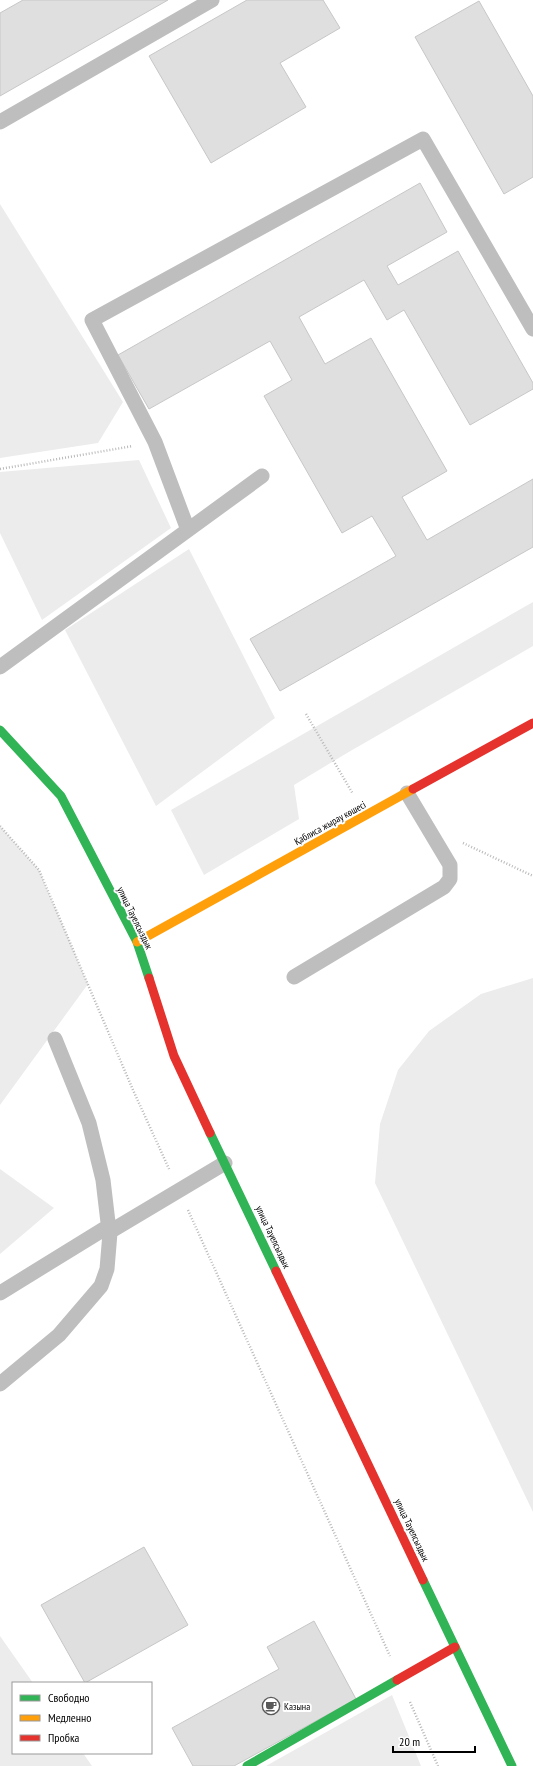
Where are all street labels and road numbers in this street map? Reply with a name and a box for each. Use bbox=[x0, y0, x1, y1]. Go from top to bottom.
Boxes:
street label: Қаблиса жырау көшесі bbox=[292, 798, 368, 848]
street label: улица Тауелсыздык bbox=[114, 885, 156, 951]
street label: улица Тауелсыздык bbox=[253, 1204, 293, 1271]
street label: улица Тауелсыздык bbox=[392, 1497, 432, 1564]

